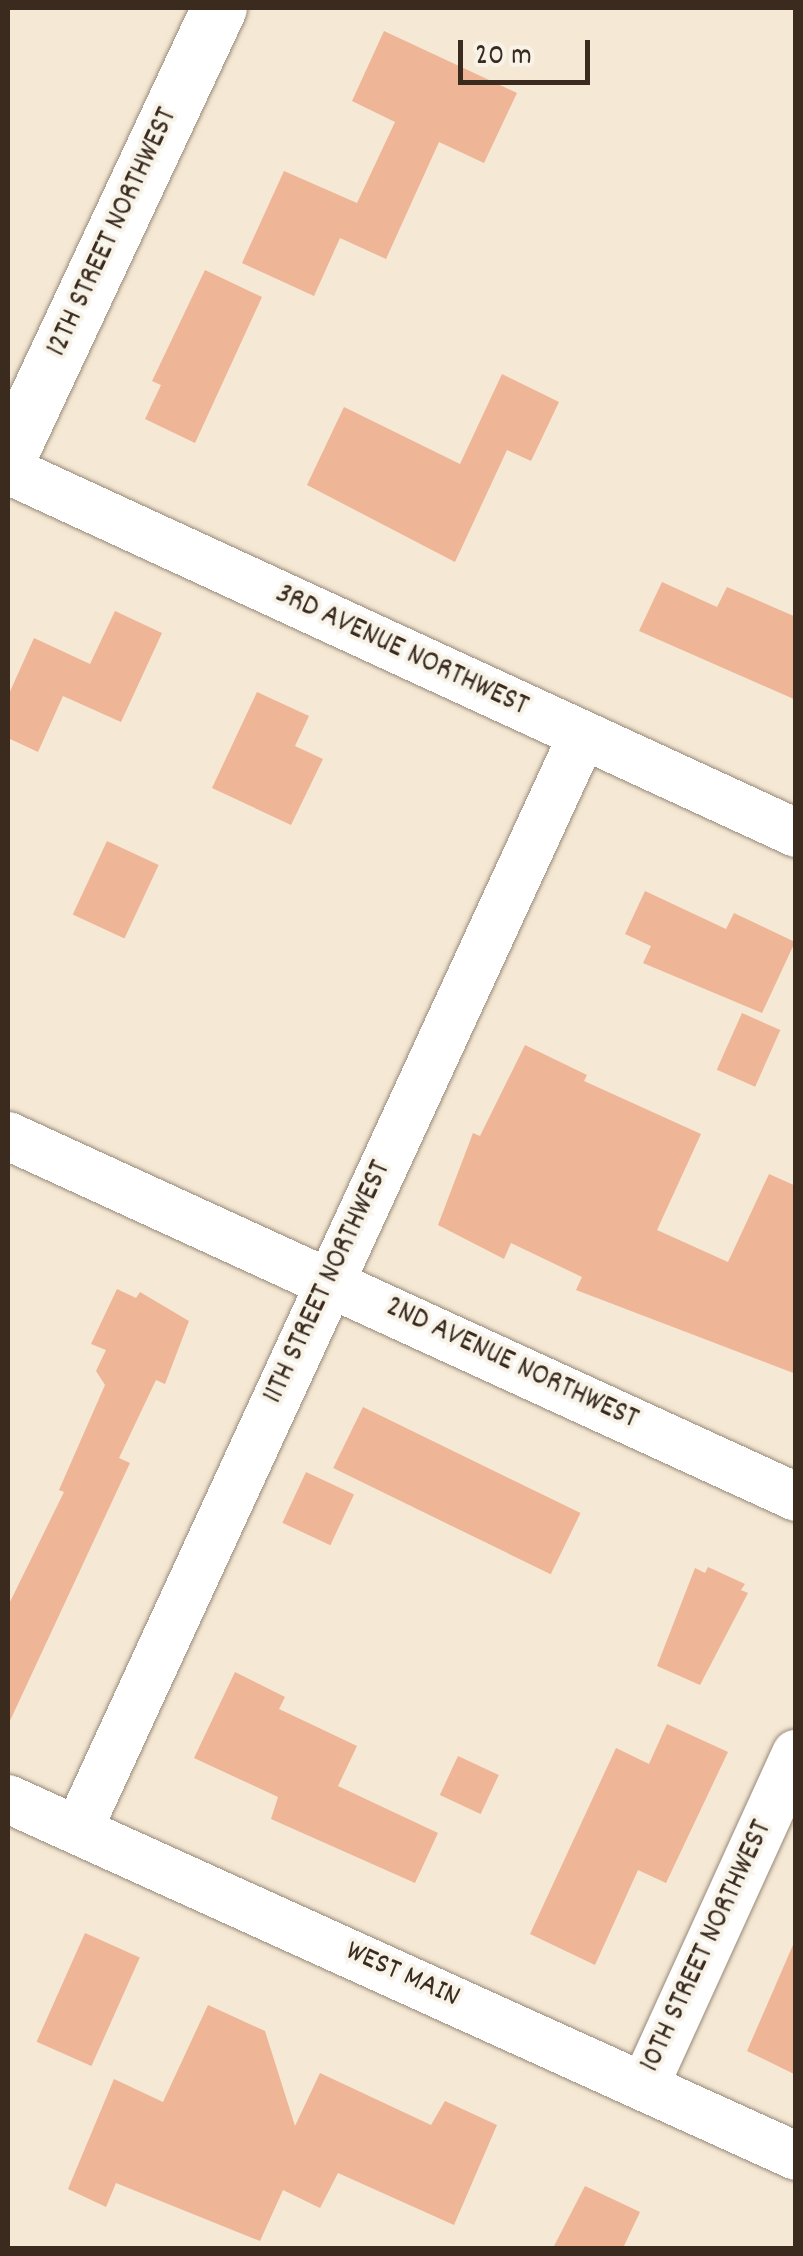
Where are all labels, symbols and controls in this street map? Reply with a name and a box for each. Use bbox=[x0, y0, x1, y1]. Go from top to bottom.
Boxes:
scale bar bbox=[463, 20, 596, 82]
text: 20 m bbox=[475, 36, 532, 79]
street label: 12TH STREET NORTHWEST bbox=[41, 103, 187, 363]
street label: 3RD AVENUE NORTHWEST bbox=[269, 578, 533, 726]
street label: 11TH STREET NORTHWEST bbox=[257, 1156, 401, 1410]
street label: 2ND AVENUE NORTHWEST bbox=[379, 1291, 643, 1439]
street label: 10TH STREET NORTHWEST bbox=[634, 1816, 782, 2078]
street label: WEST MAIN bbox=[339, 1935, 465, 2017]

